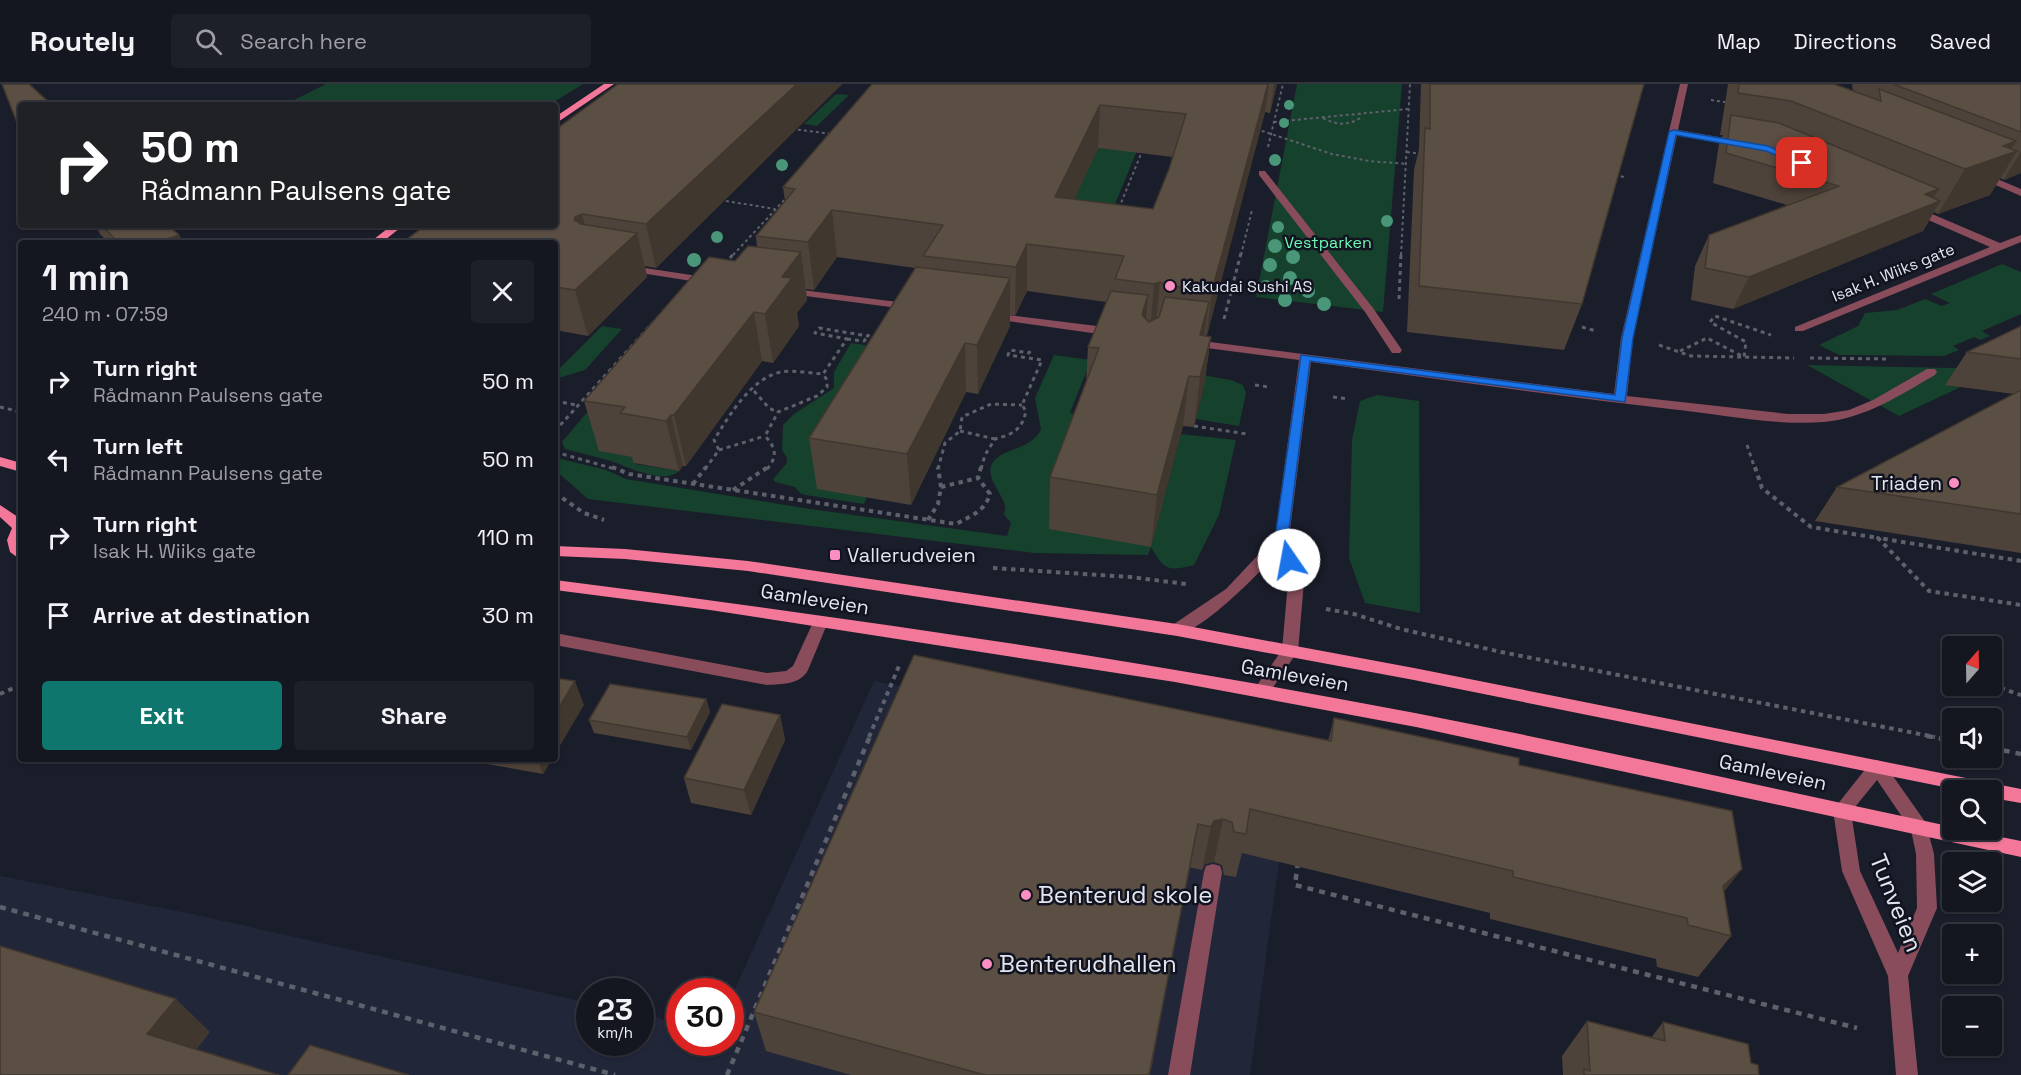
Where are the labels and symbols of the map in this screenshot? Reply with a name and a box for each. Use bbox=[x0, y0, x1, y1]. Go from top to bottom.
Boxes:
pin bbox=[1776, 137, 1827, 188]
park label: Vestparken bbox=[1284, 232, 1372, 253]
street label: Isak H. Wiiks gate bbox=[1829, 238, 1958, 307]
place label: Kakudai Sushi AS bbox=[1182, 276, 1313, 297]
marker: Kakudai Sushi AS bbox=[1163, 279, 1177, 293]
place label: Triaden bbox=[1871, 470, 1942, 496]
marker: Triaden bbox=[1947, 476, 1961, 490]
position arrow bbox=[1257, 528, 1321, 592]
place label: Vallerudveien bbox=[847, 542, 976, 568]
marker: Vallerudveien bbox=[828, 548, 842, 562]
street label: Gamleveien bbox=[759, 578, 871, 620]
north arrow bbox=[1942, 636, 2002, 696]
street label: Gamleveien bbox=[1239, 653, 1351, 697]
street label: Gamleveien bbox=[1717, 748, 1829, 796]
street label: Tunveien bbox=[1863, 849, 1930, 956]
place label: Benterud skole bbox=[1038, 879, 1212, 910]
marker: Benterud skole bbox=[1019, 888, 1033, 902]
place label: Benterudhallen bbox=[999, 948, 1177, 979]
marker: Benterudhallen bbox=[980, 957, 994, 971]
speed limit sign: 30 bbox=[666, 978, 744, 1056]

